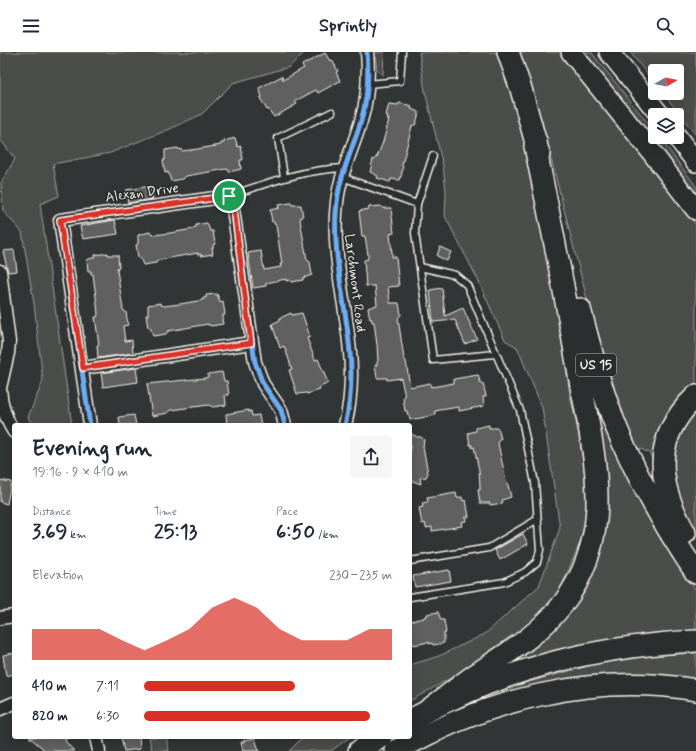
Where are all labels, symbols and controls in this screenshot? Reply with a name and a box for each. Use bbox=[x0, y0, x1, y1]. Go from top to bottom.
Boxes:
text: Sprintly bbox=[319, 14, 377, 38]
icon: menu bbox=[20, 15, 42, 37]
icon: search bbox=[654, 15, 676, 37]
north arrow bbox=[648, 64, 684, 100]
map controls bbox=[648, 64, 684, 144]
button: layers bbox=[648, 108, 684, 144]
street label: Alexan Drive bbox=[104, 179, 180, 207]
pin bbox=[212, 179, 246, 213]
icon: arrive bbox=[218, 185, 240, 207]
street label: Larchmont Road bbox=[340, 233, 370, 333]
road number: US 15 bbox=[576, 354, 616, 376]
text: Evening run bbox=[32, 435, 152, 463]
button: share bbox=[350, 436, 392, 478]
text: 19:16 · 9 × 410 m bbox=[32, 464, 128, 481]
text: Distance bbox=[32, 505, 71, 519]
text: Time bbox=[154, 505, 177, 519]
text: Pace bbox=[276, 505, 298, 519]
text: 3.69 bbox=[32, 519, 67, 546]
text: 25:13 bbox=[154, 519, 197, 546]
text: 6:50 bbox=[276, 519, 315, 546]
text: km bbox=[67, 528, 86, 542]
text: /km bbox=[315, 528, 339, 542]
text: Elevation bbox=[32, 567, 83, 584]
text: 230–235 m bbox=[329, 567, 392, 584]
text: 410 m bbox=[32, 678, 67, 695]
text: 7:11 bbox=[96, 678, 119, 695]
text: 820 m bbox=[32, 708, 68, 725]
text: 6:30 bbox=[96, 708, 119, 725]

